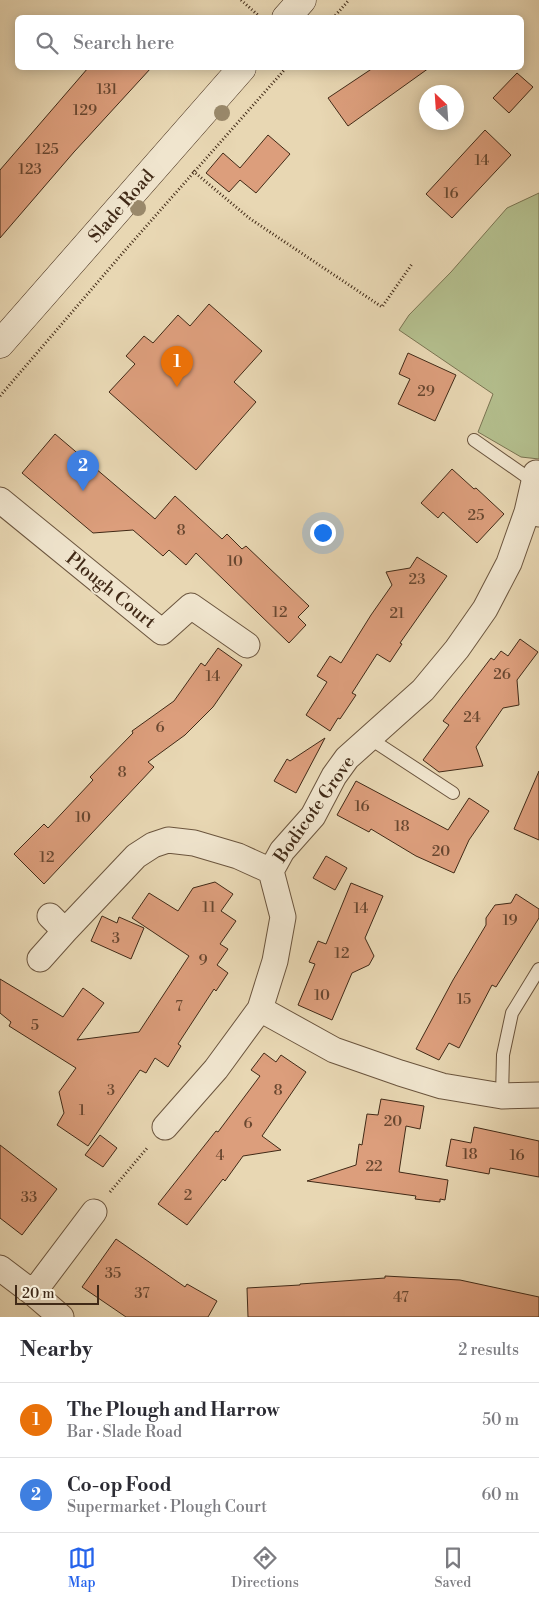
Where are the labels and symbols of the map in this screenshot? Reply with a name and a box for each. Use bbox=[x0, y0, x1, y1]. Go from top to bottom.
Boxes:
house number: 131 bbox=[97, 80, 118, 99]
north arrow bbox=[419, 85, 464, 130]
house number: 129 bbox=[73, 101, 97, 120]
house number: 125 bbox=[35, 140, 59, 159]
house number: 14 bbox=[475, 151, 489, 170]
house number: 123 bbox=[18, 160, 42, 179]
street label: Slade Road bbox=[83, 164, 160, 248]
house number: 16 bbox=[443, 184, 459, 203]
pin: 1 bbox=[161, 346, 193, 387]
house number: 29 bbox=[417, 382, 435, 401]
pin: 2 bbox=[67, 450, 99, 491]
house number: 25 bbox=[468, 506, 484, 525]
your location bbox=[310, 520, 336, 546]
house number: 8 bbox=[176, 521, 186, 540]
street label: Plough Court bbox=[61, 547, 161, 634]
house number: 10 bbox=[227, 552, 243, 571]
house number: 23 bbox=[409, 570, 425, 589]
house number: 12 bbox=[272, 603, 288, 622]
house number: 21 bbox=[389, 604, 405, 623]
house number: 26 bbox=[493, 665, 511, 684]
house number: 14 bbox=[206, 667, 220, 686]
house number: 24 bbox=[463, 708, 481, 727]
house number: 6 bbox=[155, 718, 165, 737]
street label: Bodicote Grove bbox=[268, 751, 360, 868]
house number: 8 bbox=[117, 763, 127, 782]
house number: 16 bbox=[354, 797, 370, 816]
house number: 10 bbox=[75, 808, 91, 827]
house number: 18 bbox=[394, 817, 410, 836]
house number: 20 bbox=[432, 842, 450, 861]
house number: 12 bbox=[39, 848, 55, 867]
house number: 11 bbox=[202, 898, 216, 917]
house number: 14 bbox=[354, 899, 368, 918]
house number: 19 bbox=[502, 911, 518, 930]
house number: 3 bbox=[112, 929, 120, 948]
house number: 12 bbox=[334, 944, 350, 963]
house number: 9 bbox=[198, 951, 208, 970]
house number: 10 bbox=[314, 986, 330, 1005]
house number: 15 bbox=[457, 990, 471, 1009]
house number: 7 bbox=[175, 997, 183, 1016]
house number: 5 bbox=[31, 1016, 39, 1035]
house number: 3 bbox=[107, 1081, 115, 1100]
house number: 8 bbox=[273, 1081, 283, 1100]
house number: 1 bbox=[79, 1101, 86, 1120]
house number: 20 bbox=[384, 1112, 402, 1131]
house number: 6 bbox=[243, 1114, 253, 1133]
house number: 18 bbox=[462, 1145, 478, 1164]
house number: 4 bbox=[216, 1146, 225, 1165]
house number: 16 bbox=[509, 1146, 525, 1165]
house number: 22 bbox=[365, 1157, 383, 1176]
house number: 2 bbox=[184, 1186, 192, 1205]
house number: 33 bbox=[21, 1188, 37, 1207]
house number: 35 bbox=[105, 1264, 121, 1283]
scale bar bbox=[15, 1282, 99, 1305]
house number: 37 bbox=[134, 1284, 150, 1303]
house number: 47 bbox=[393, 1288, 409, 1307]

